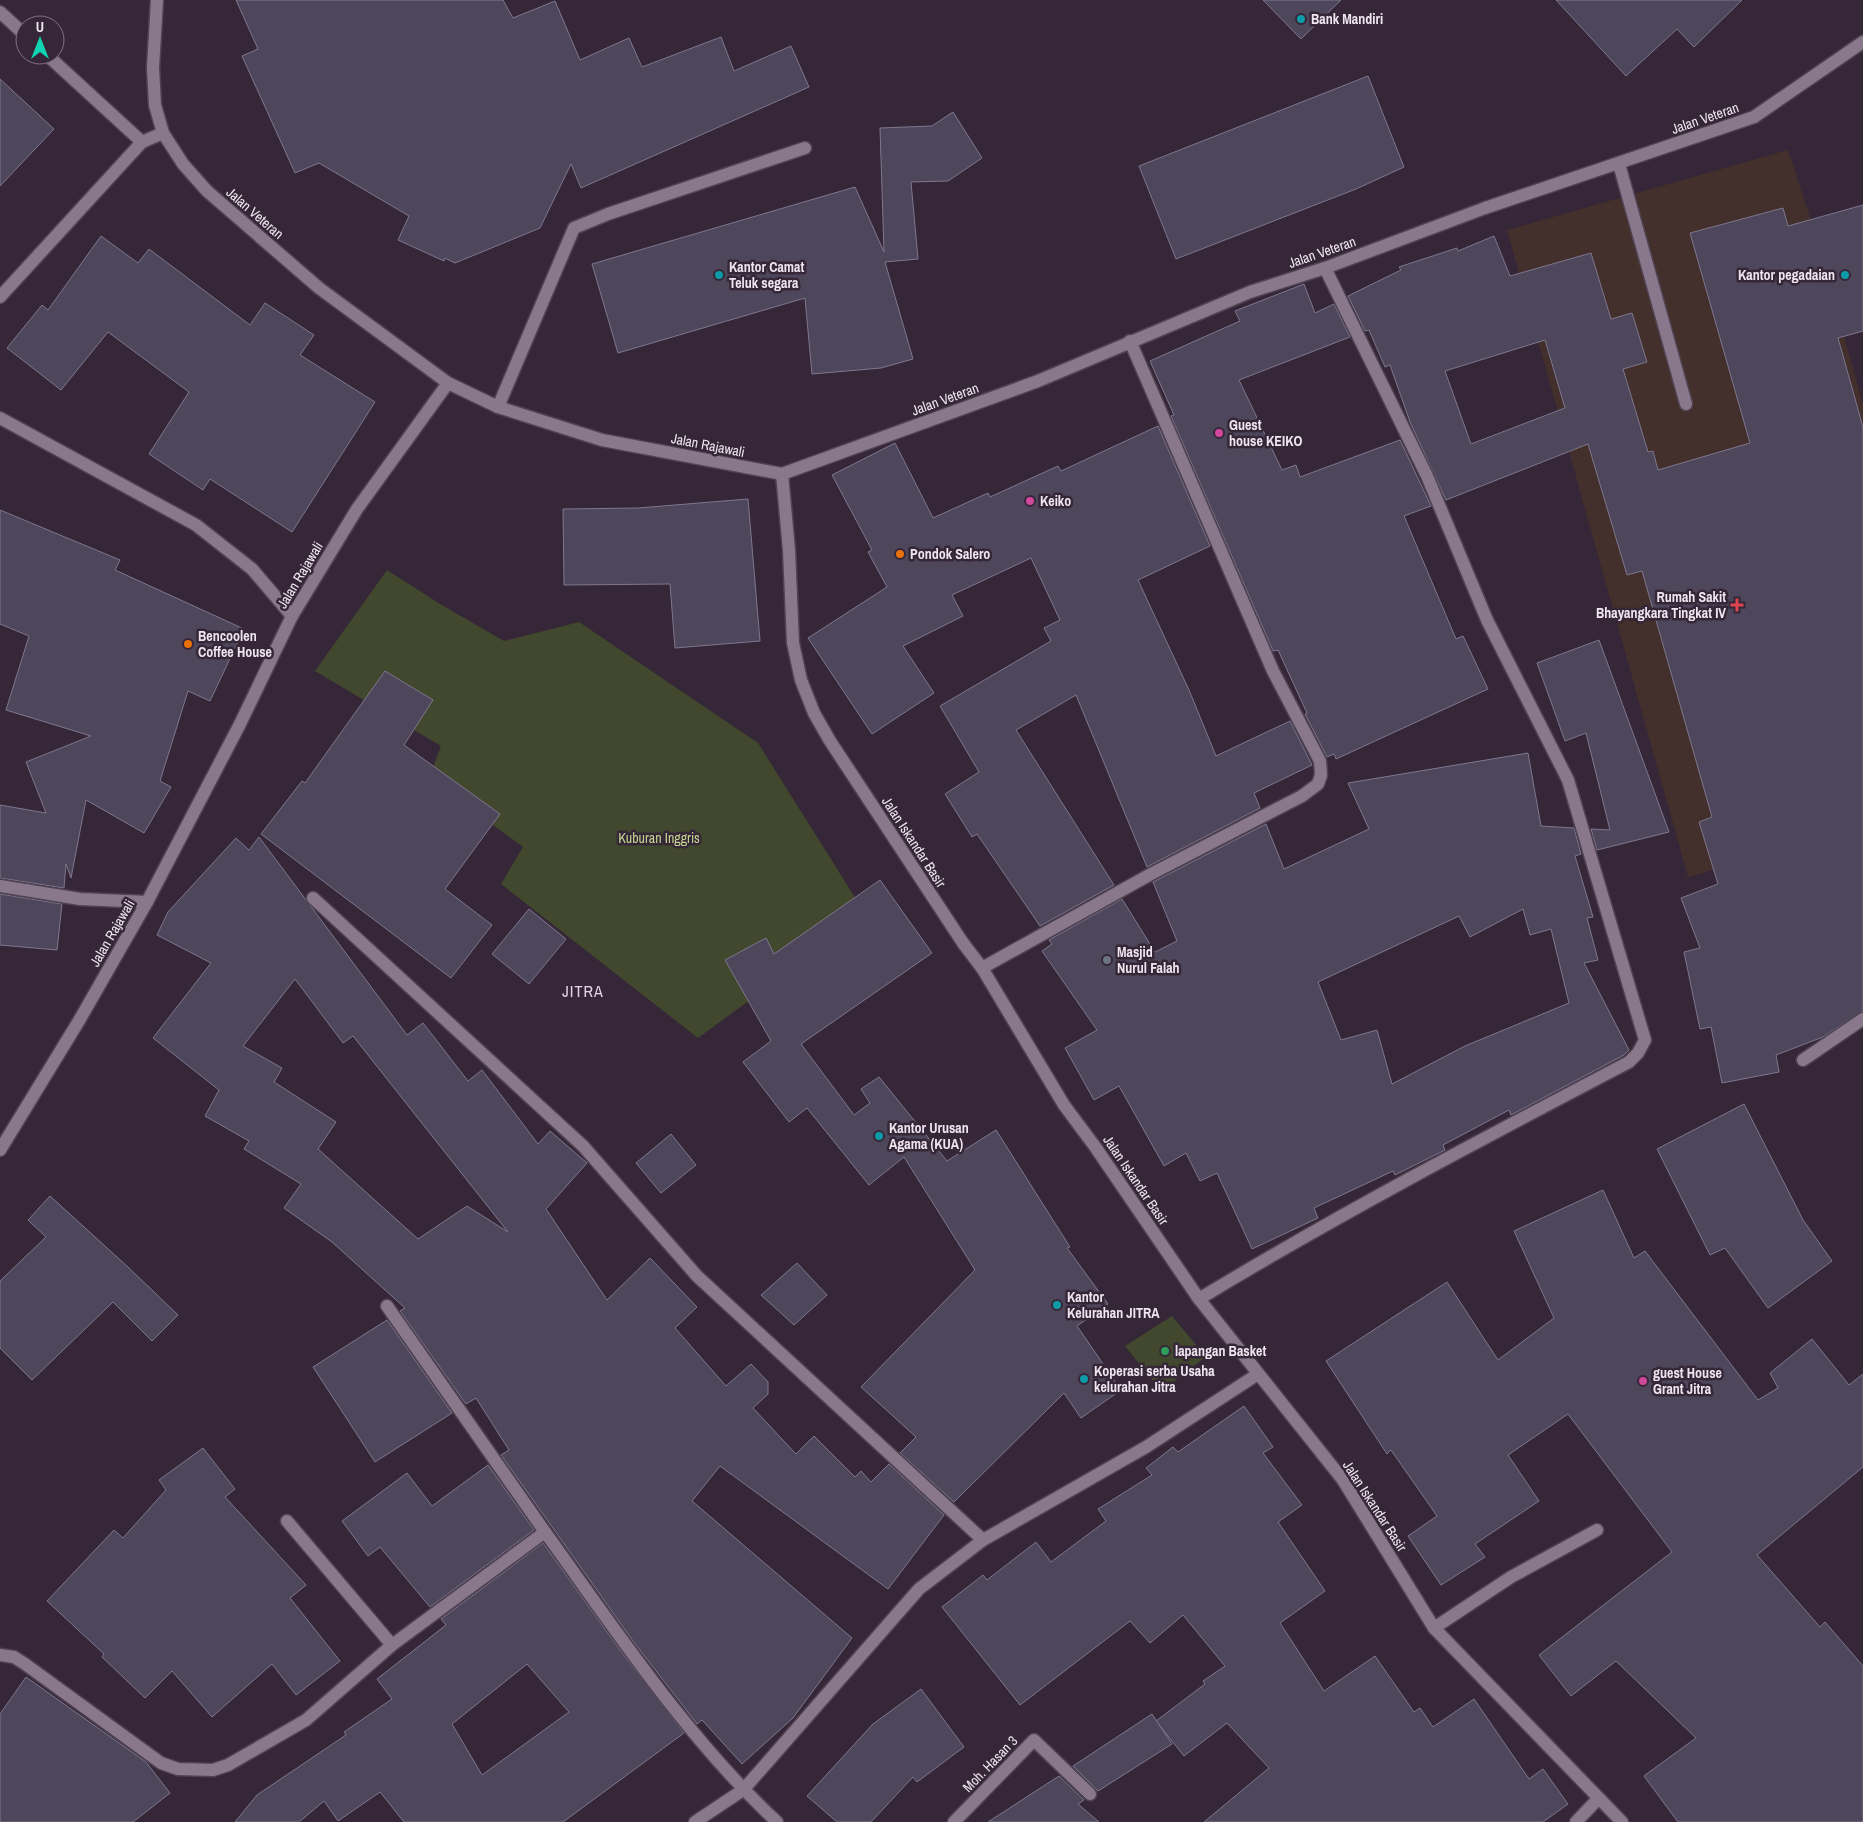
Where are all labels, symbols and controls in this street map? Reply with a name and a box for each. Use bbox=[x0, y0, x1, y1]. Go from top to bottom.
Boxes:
place label: Bank Mandiri bbox=[1311, 10, 1383, 28]
marker: Bank Mandiri bbox=[1295, 13, 1307, 25]
north arrow bbox=[15, 15, 65, 65]
text: U bbox=[36, 18, 44, 36]
street label: Jalan Veteran bbox=[1669, 98, 1741, 138]
street label: Jalan Veteran bbox=[223, 183, 287, 243]
street label: Jalan Veteran bbox=[1286, 232, 1358, 272]
place label: Kantor Camat Teluk segara bbox=[729, 258, 804, 292]
place label: Kantor pegadaian bbox=[1738, 266, 1835, 284]
marker: Kantor Camat Teluk segara bbox=[713, 269, 725, 281]
marker: Kantor pegadaian bbox=[1839, 269, 1851, 281]
street label: Jalan Veteran bbox=[909, 379, 981, 419]
place label: Guest house KEIKO bbox=[1229, 416, 1302, 450]
marker: Guest house KEIKO bbox=[1213, 427, 1225, 439]
street label: Jalan Rajawali bbox=[670, 429, 746, 461]
place label: Keiko bbox=[1040, 492, 1071, 510]
marker: Keiko bbox=[1024, 495, 1036, 507]
street label: Jalan Rajawali bbox=[273, 538, 327, 612]
place label: Pondok Salero bbox=[910, 545, 990, 563]
marker: Pondok Salero bbox=[894, 548, 906, 560]
place label: Rumah Sakit Bhayangkara Tingkat IV bbox=[1596, 588, 1726, 622]
marker: Rumah Sakit Bhayangkara Tingkat IV bbox=[1730, 598, 1744, 612]
place label: Bencoolen Coffee House bbox=[198, 627, 272, 661]
marker: Bencoolen Coffee House bbox=[182, 638, 194, 650]
street label: Jalan Iskandar Basir bbox=[878, 793, 950, 891]
park label: Kuburan Inggris bbox=[618, 829, 700, 847]
street label: Jalan Rajawali bbox=[86, 896, 138, 970]
place label: Masjid Nurul Falah bbox=[1117, 943, 1180, 977]
marker: Masjid Nurul Falah bbox=[1101, 954, 1113, 966]
district label: JITRA bbox=[562, 980, 604, 1002]
place label: Kantor Urusan Agama (KUA) bbox=[889, 1119, 969, 1153]
marker: Kantor Urusan Agama (KUA) bbox=[873, 1130, 885, 1142]
street label: Jalan Iskandar Basir bbox=[1099, 1132, 1173, 1229]
place label: Kantor Kelurahan JITRA bbox=[1067, 1288, 1160, 1322]
marker: Kantor Kelurahan JITRA bbox=[1051, 1299, 1063, 1311]
place label: lapangan Basket bbox=[1175, 1342, 1266, 1360]
marker: lapangan Basket bbox=[1159, 1345, 1171, 1357]
place label: Koperasi serba Usaha kelurahan Jitra bbox=[1094, 1362, 1215, 1396]
place label: guest House Grant Jitra bbox=[1653, 1364, 1722, 1398]
marker: Koperasi serba Usaha kelurahan Jitra bbox=[1078, 1373, 1090, 1385]
marker: guest House Grant Jitra bbox=[1637, 1375, 1649, 1387]
street label: Jalan Iskandar Basir bbox=[1339, 1457, 1411, 1555]
street label: Moh. Hasan 3 bbox=[959, 1732, 1021, 1796]

